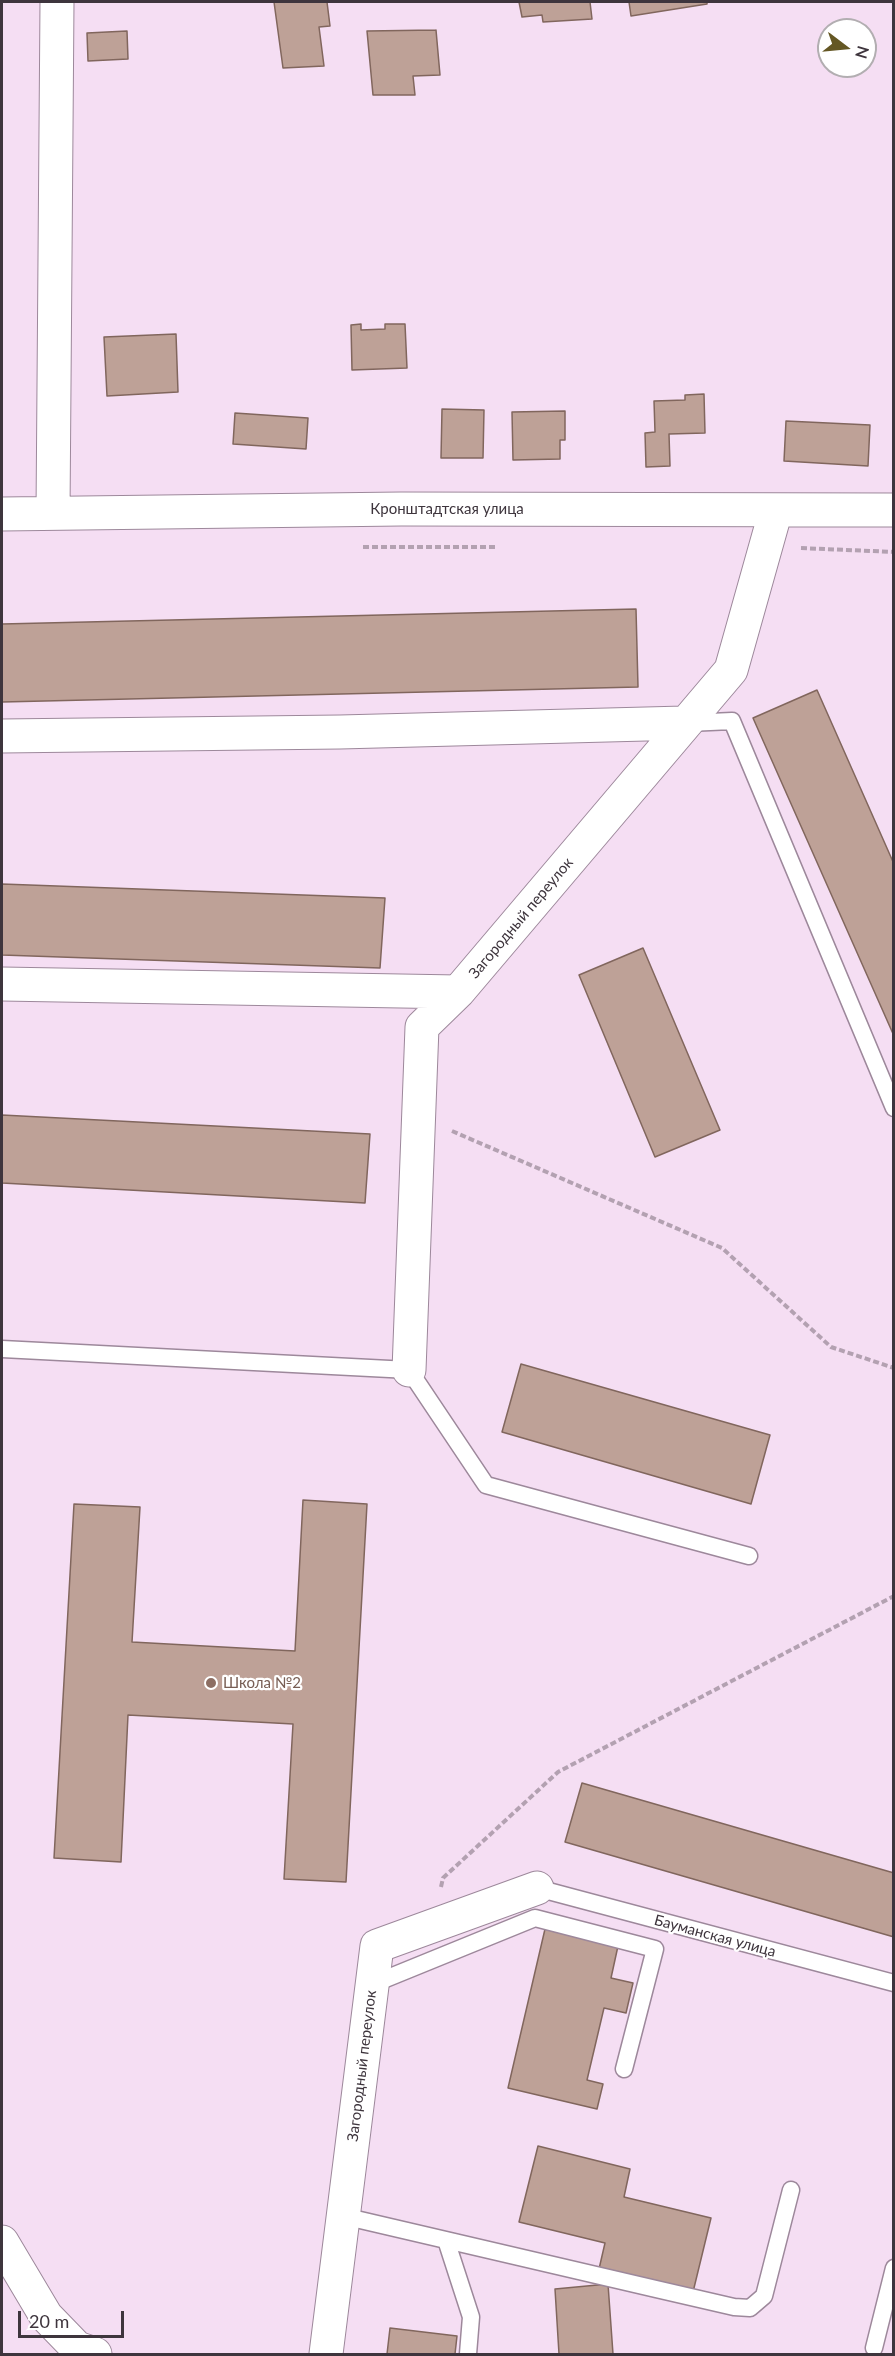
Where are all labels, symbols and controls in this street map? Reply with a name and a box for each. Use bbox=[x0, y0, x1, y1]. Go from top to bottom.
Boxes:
north arrow bbox=[817, 18, 877, 78]
text: N bbox=[852, 44, 874, 61]
street label: Кронштадтская улица bbox=[370, 500, 524, 518]
street label: Загородный переулок bbox=[465, 854, 577, 982]
place label: Школа №2 bbox=[223, 1674, 301, 1692]
marker: Школа №2 bbox=[204, 1676, 218, 1690]
street label: Бауманская улица bbox=[652, 1911, 778, 1961]
street label: Загородный переулок bbox=[344, 1989, 380, 2143]
scale bar bbox=[21, 2299, 128, 2337]
text: 20 m bbox=[29, 2310, 69, 2332]

